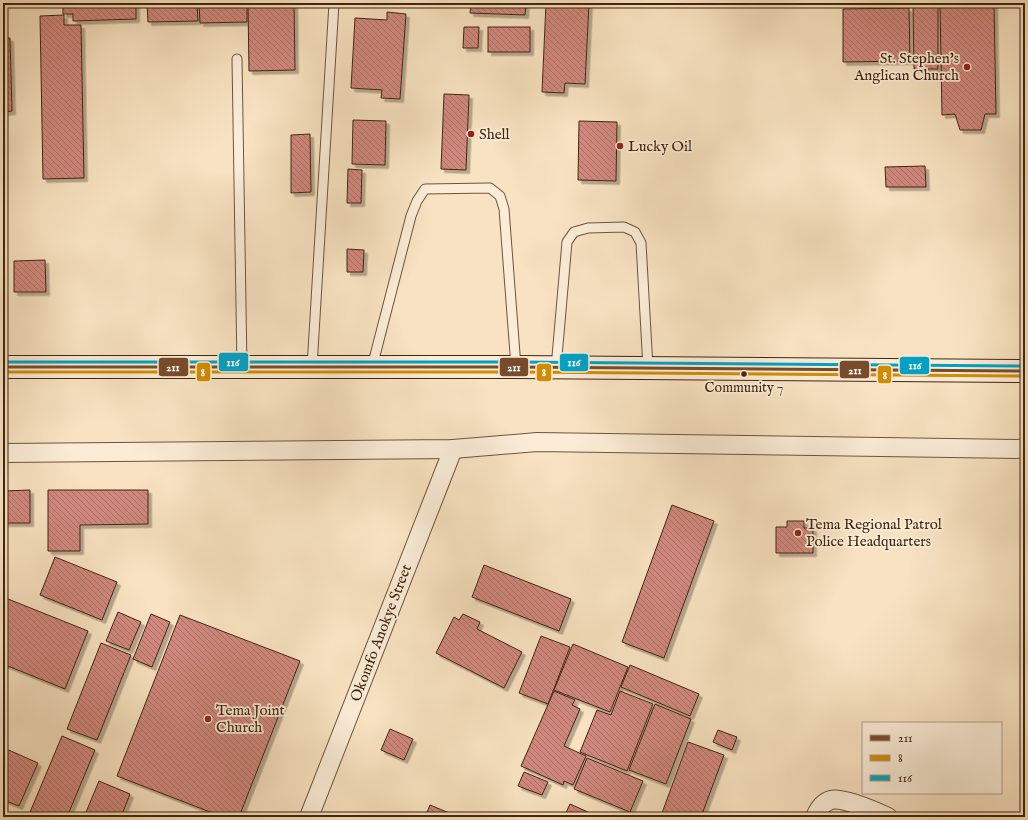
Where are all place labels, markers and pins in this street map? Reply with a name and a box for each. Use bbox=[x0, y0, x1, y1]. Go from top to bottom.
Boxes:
place label: St. Stephen's Anglican Church bbox=[853, 49, 959, 85]
marker: St. Stephen's Anglican Church bbox=[962, 62, 972, 72]
place label: Shell bbox=[479, 125, 511, 144]
marker: Shell bbox=[466, 129, 476, 139]
place label: Lucky Oil bbox=[628, 137, 693, 156]
marker: Lucky Oil bbox=[615, 141, 625, 151]
marker: Community 7 bbox=[739, 369, 749, 379]
place label: Community 7 bbox=[705, 379, 783, 397]
place label: Tema Regional Patrol Police Headquarters bbox=[806, 515, 943, 551]
marker: Tema Regional Patrol Police Headquarters bbox=[793, 528, 803, 538]
place label: Tema Joint Church bbox=[216, 701, 285, 737]
marker: Tema Joint Church bbox=[203, 714, 213, 724]

